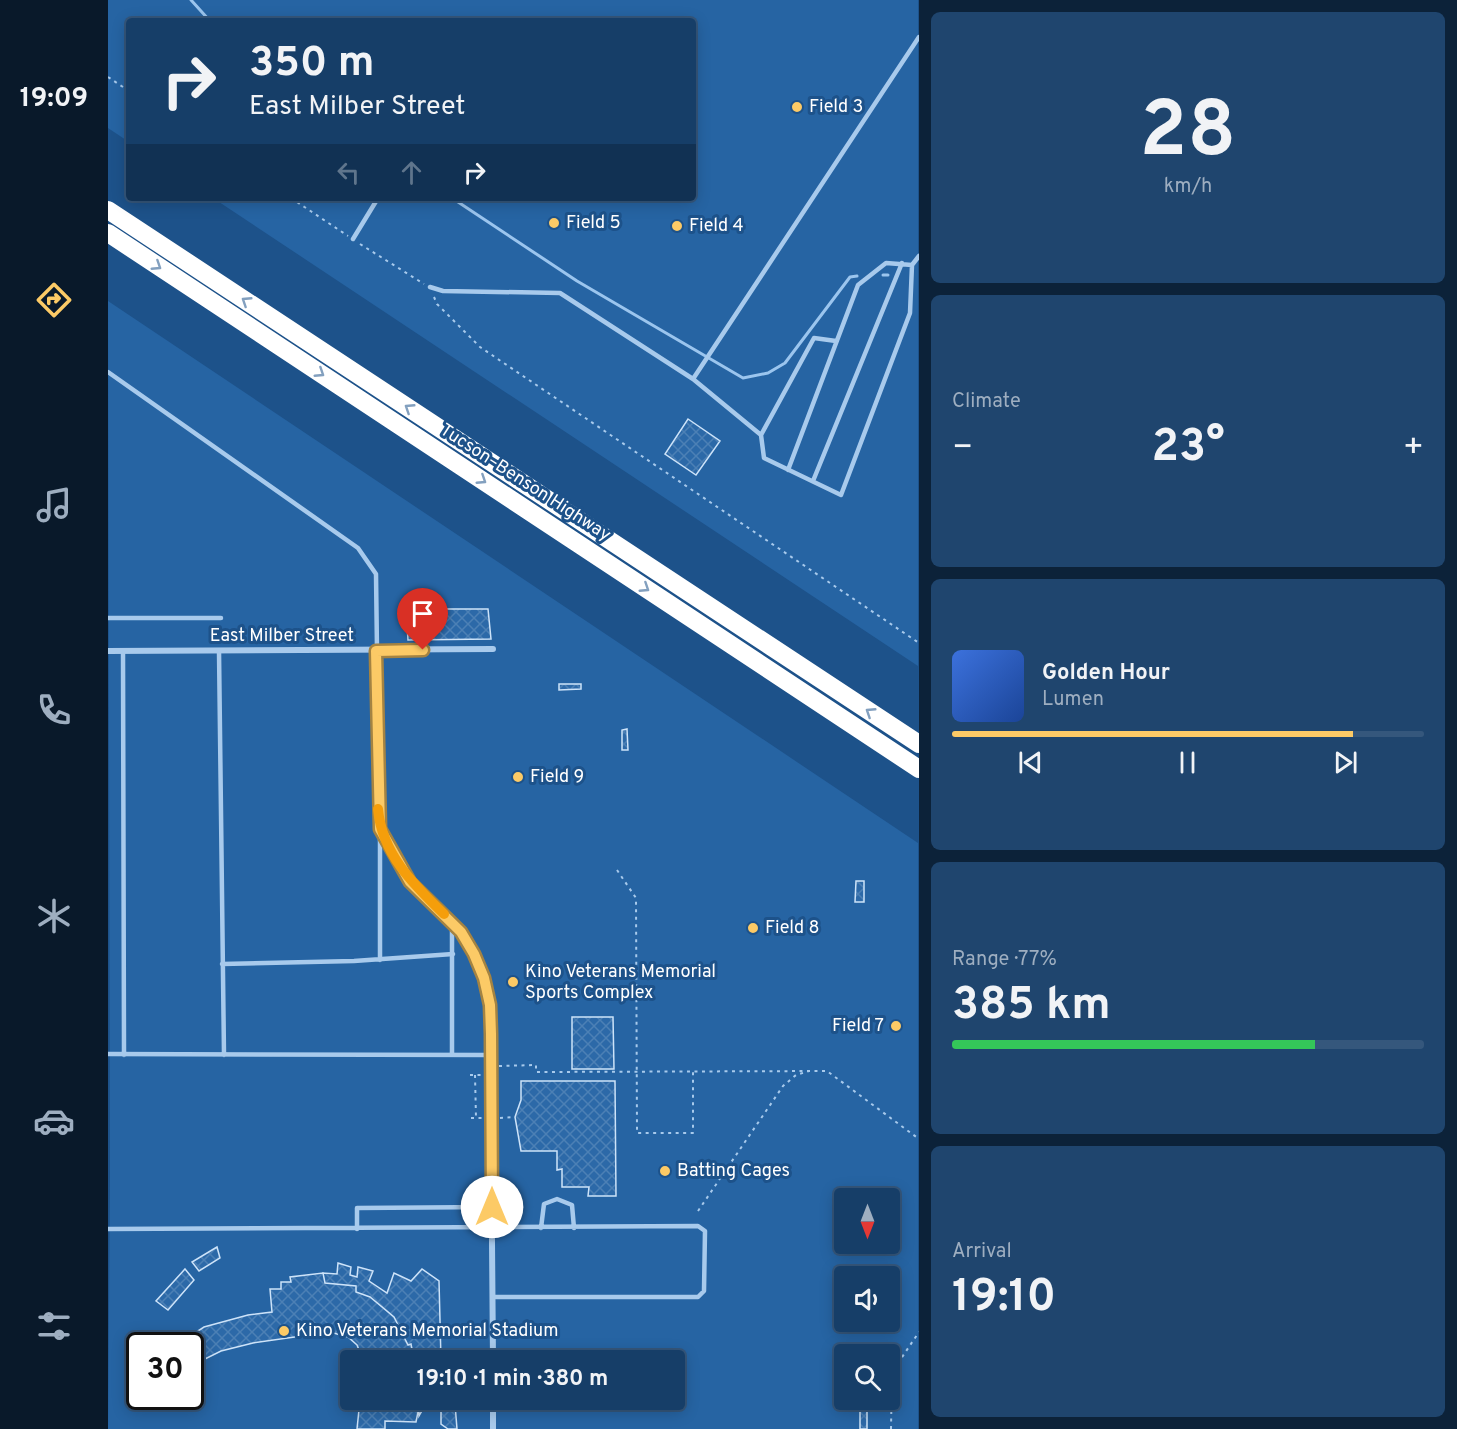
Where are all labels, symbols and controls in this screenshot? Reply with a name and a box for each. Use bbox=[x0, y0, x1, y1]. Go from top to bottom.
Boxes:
text: 350 m bbox=[249, 38, 375, 91]
icon: right bbox=[150, 42, 228, 120]
text: 19:09 bbox=[20, 82, 88, 116]
text: 28 bbox=[1140, 85, 1236, 184]
text: East Milber Street bbox=[249, 90, 465, 124]
place label: Field 3 bbox=[809, 96, 863, 119]
marker: Field 3 bbox=[790, 100, 804, 114]
icon: left bbox=[332, 156, 365, 189]
icon: ahead bbox=[395, 156, 428, 189]
icon: right bbox=[458, 156, 491, 189]
text: km/h bbox=[1164, 174, 1212, 200]
place label: Field 5 bbox=[566, 212, 621, 235]
place label: Field 4 bbox=[689, 215, 744, 238]
marker: Field 5 bbox=[547, 216, 561, 230]
marker: Field 4 bbox=[670, 219, 684, 233]
one-way arrow bbox=[151, 258, 161, 270]
icon: directions bbox=[33, 279, 75, 321]
one-way arrow bbox=[242, 297, 253, 308]
one-way arrow bbox=[313, 366, 324, 377]
text: Climate bbox=[952, 389, 1021, 415]
one-way arrow bbox=[405, 404, 416, 415]
street label: Tucson–Benson Highway bbox=[435, 419, 615, 547]
text: 23° bbox=[1151, 420, 1225, 477]
text: − bbox=[952, 428, 973, 470]
text: + bbox=[1403, 428, 1424, 470]
one-way arrow bbox=[476, 473, 487, 484]
icon: music bbox=[33, 484, 75, 526]
one-way arrow bbox=[638, 581, 649, 592]
pin bbox=[397, 588, 448, 650]
icon: arrive bbox=[406, 597, 439, 630]
street label: East Milber Street bbox=[210, 625, 354, 648]
text: Golden Hour bbox=[1042, 660, 1170, 687]
text: Lumen bbox=[1042, 687, 1104, 713]
icon: phone bbox=[33, 689, 75, 731]
one-way arrow bbox=[865, 708, 876, 719]
icon: previous bbox=[1014, 746, 1047, 779]
icon: pause bbox=[1171, 746, 1204, 779]
icon: next bbox=[1329, 746, 1362, 779]
place label: Field 9 bbox=[530, 766, 584, 789]
marker: Field 9 bbox=[511, 770, 525, 784]
icon: climate bbox=[33, 895, 75, 937]
place label: Field 8 bbox=[765, 917, 819, 940]
marker: Field 8 bbox=[746, 921, 760, 935]
text: Range · 77% bbox=[952, 947, 1057, 973]
place label: Kino Veterans Memorial Sports Complex bbox=[525, 961, 716, 1005]
marker: Kino Veterans Memorial Sports Complex bbox=[506, 975, 520, 989]
text: 385 km bbox=[952, 978, 1111, 1035]
place label: Field 7 bbox=[832, 1015, 884, 1038]
marker: Field 7 bbox=[889, 1019, 903, 1033]
icon: car bbox=[33, 1100, 75, 1142]
place label: Batting Cages bbox=[677, 1160, 790, 1183]
marker: Batting Cages bbox=[658, 1164, 672, 1178]
position arrow bbox=[460, 1175, 524, 1239]
north arrow bbox=[834, 1188, 900, 1254]
map controls bbox=[834, 1188, 900, 1410]
text: Arrival bbox=[952, 1239, 1012, 1265]
button: sound bbox=[834, 1266, 900, 1332]
text: 19:10 bbox=[952, 1270, 1056, 1327]
icon: filters bbox=[33, 1305, 75, 1347]
place label: Kino Veterans Memorial Stadium bbox=[296, 1320, 558, 1343]
marker: Kino Veterans Memorial Stadium bbox=[277, 1324, 291, 1338]
speed limit sign: 30 bbox=[126, 1332, 204, 1410]
button: search bbox=[834, 1344, 900, 1410]
text: 19:10 · 1 min · 380 m bbox=[417, 1366, 608, 1393]

